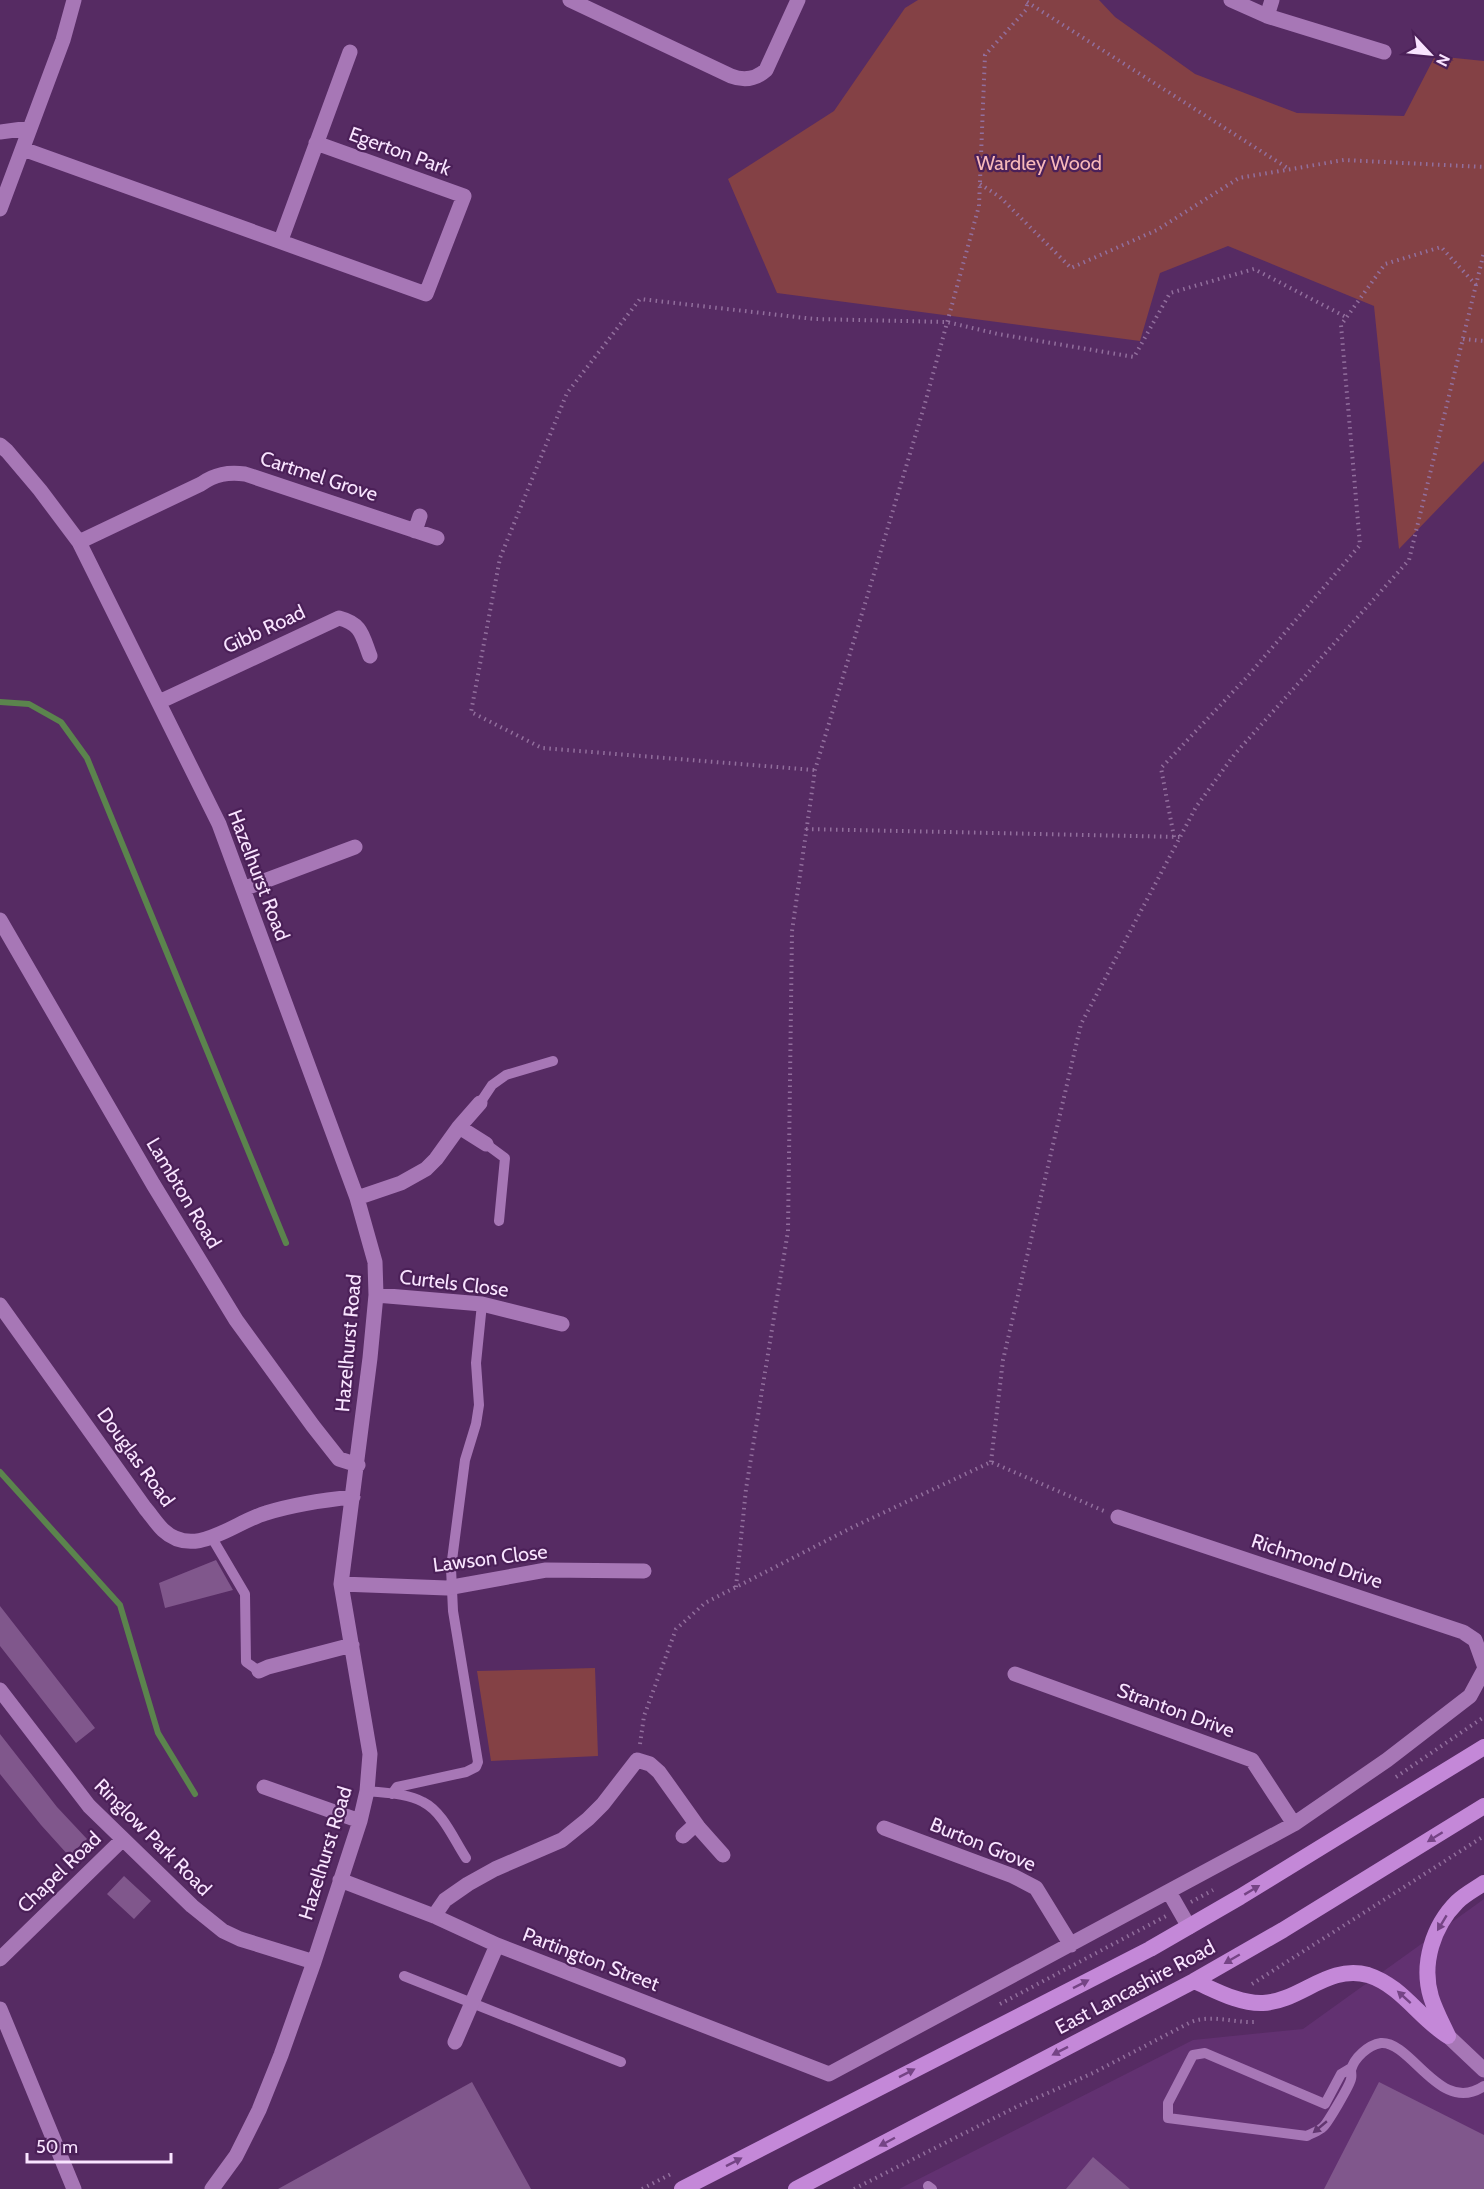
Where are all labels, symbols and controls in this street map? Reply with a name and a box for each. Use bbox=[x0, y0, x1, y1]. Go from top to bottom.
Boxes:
north arrow bbox=[1400, 24, 1460, 84]
text: N bbox=[1432, 51, 1454, 70]
street label: Egerton Park bbox=[346, 121, 454, 181]
park label: Wardley Wood bbox=[976, 151, 1102, 175]
street label: Cartmel Grove bbox=[257, 446, 381, 506]
street label: Gibb Road bbox=[219, 600, 309, 658]
street label: Hazelhurst Road bbox=[223, 806, 295, 944]
street label: Lambton Road bbox=[142, 1133, 226, 1253]
street label: Curtels Close bbox=[398, 1264, 510, 1302]
street label: Hazelhurst Road bbox=[330, 1273, 366, 1413]
street label: Douglas Road bbox=[92, 1403, 180, 1511]
street label: Richmond Drive bbox=[1248, 1529, 1386, 1593]
street label: Lawson Close bbox=[431, 1539, 549, 1577]
street label: Stranton Drive bbox=[1114, 1678, 1238, 1742]
street label: Ringlow Park Road bbox=[89, 1773, 217, 1901]
street label: Hazelhurst Road bbox=[293, 1783, 357, 1923]
street label: Burton Grove bbox=[927, 1812, 1039, 1876]
street label: Chapel Road bbox=[12, 1826, 106, 1918]
one-way arrow bbox=[1427, 1831, 1443, 1843]
one-way arrow bbox=[1244, 1884, 1260, 1895]
one-way arrow bbox=[1437, 1915, 1447, 1932]
street label: Partington Street bbox=[520, 1922, 663, 1996]
street label: East Lancashire Road bbox=[1051, 1935, 1219, 2039]
one-way arrow bbox=[1224, 1954, 1240, 1965]
one-way arrow bbox=[1073, 1979, 1090, 1989]
one-way arrow bbox=[1397, 1991, 1412, 2004]
one-way arrow bbox=[1051, 2046, 1068, 2056]
one-way arrow bbox=[899, 2068, 916, 2077]
one-way arrow bbox=[1312, 2120, 1328, 2133]
scale bar bbox=[27, 2126, 171, 2164]
text: 50 m bbox=[36, 2136, 78, 2158]
one-way arrow bbox=[878, 2136, 896, 2146]
one-way arrow bbox=[726, 2157, 743, 2167]

